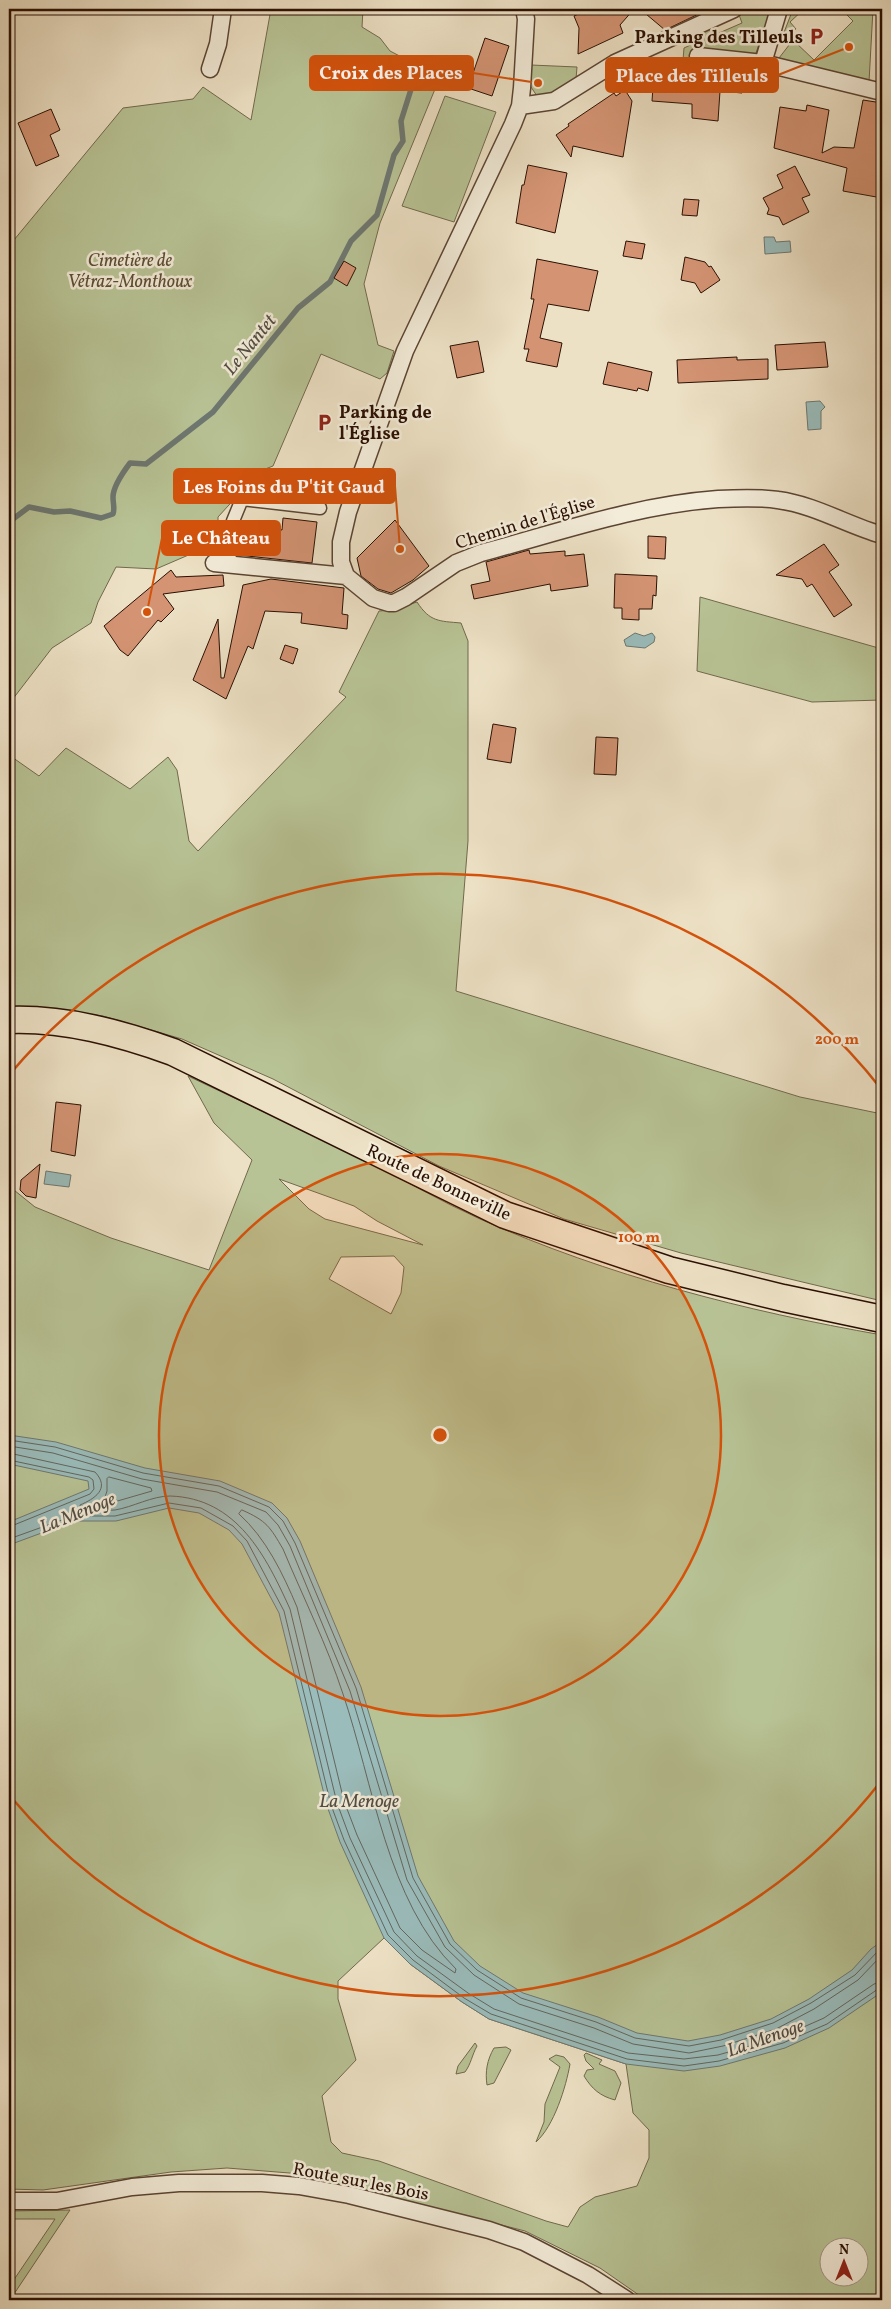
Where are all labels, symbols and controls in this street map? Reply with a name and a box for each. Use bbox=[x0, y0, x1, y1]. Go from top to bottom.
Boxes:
place label: Parking des Tilleuls bbox=[635, 26, 803, 51]
parking icon: Parking des Tilleuls bbox=[807, 27, 827, 47]
callout: Croix des Places bbox=[310, 56, 473, 90]
callout: Place des Tilleuls bbox=[606, 58, 778, 92]
text: Croix des Places bbox=[319, 61, 463, 87]
text: Place des Tilleuls bbox=[616, 64, 769, 90]
park label: Cimetière de Vétraz-Monthoux bbox=[68, 249, 193, 295]
water label: Le Nantet bbox=[218, 309, 284, 381]
place label: Parking de l'Église bbox=[339, 401, 432, 447]
parking icon: Parking de l'Église bbox=[315, 412, 335, 432]
callout: Les Foins du P'tit Gaud bbox=[174, 469, 395, 503]
text: Les Foins du P'tit Gaud bbox=[183, 475, 385, 501]
street label: Chemin de l'Église bbox=[453, 490, 598, 557]
callout: Le Château bbox=[162, 521, 280, 555]
text: Le Château bbox=[172, 526, 271, 552]
text: 200 m bbox=[815, 1030, 859, 1051]
street label: Route de Bonneville bbox=[362, 1139, 515, 1228]
text: 100 m bbox=[618, 1228, 661, 1249]
centre of rings bbox=[431, 1426, 449, 1444]
water label: La Menoge bbox=[36, 1487, 120, 1541]
water label: La Menoge bbox=[319, 1789, 399, 1815]
water label: La Menoge bbox=[724, 2014, 808, 2064]
street label: Route sur les Bois bbox=[291, 2157, 431, 2208]
north arrow bbox=[818, 2236, 868, 2286]
text: N bbox=[839, 2241, 849, 2260]

